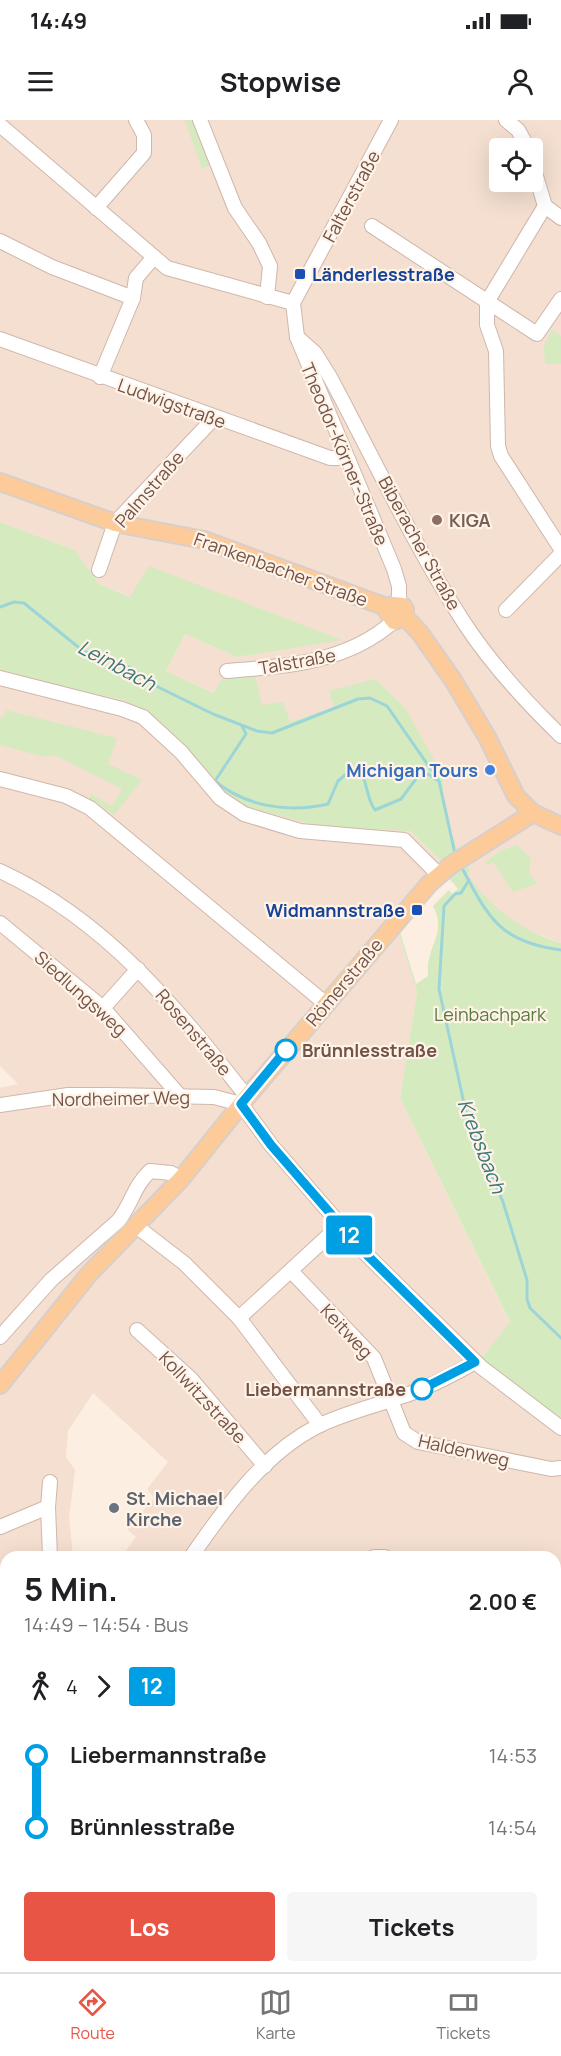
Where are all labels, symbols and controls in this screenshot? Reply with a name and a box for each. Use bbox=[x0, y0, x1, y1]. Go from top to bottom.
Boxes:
text: 14:49 bbox=[30, 6, 87, 36]
text: Stopwise bbox=[220, 63, 341, 100]
icon: menu bbox=[24, 65, 57, 98]
icon: person bbox=[504, 65, 537, 98]
map controls bbox=[489, 138, 543, 192]
button: locate bbox=[489, 138, 543, 192]
street label: Falterstraße bbox=[317, 146, 385, 246]
place label: Länderlesstraße bbox=[312, 262, 455, 286]
marker: Länderlesstraße bbox=[293, 267, 307, 281]
street label: Theodor-Körner-Straße bbox=[296, 359, 394, 549]
street label: Ludwigstraße bbox=[115, 372, 229, 434]
street label: Palmstraße bbox=[109, 446, 189, 532]
street label: Biberacher Straße bbox=[373, 472, 467, 614]
place label: KIGA bbox=[449, 508, 491, 532]
marker: KIGA bbox=[430, 513, 444, 527]
street label: Frankenbacher Straße bbox=[191, 526, 371, 612]
water label: Leinbach bbox=[73, 633, 162, 697]
street label: Talstraße bbox=[257, 642, 337, 680]
place label: Michigan Tours bbox=[346, 758, 478, 782]
marker: Michigan Tours bbox=[483, 763, 497, 777]
place label: Widmannstraße bbox=[265, 898, 405, 922]
marker: Widmannstraße bbox=[410, 903, 424, 917]
street label: Römerstraße bbox=[300, 933, 388, 1031]
street label: Siedlungsweg bbox=[30, 945, 132, 1041]
street label: Rosenstraße bbox=[151, 984, 237, 1080]
park label: Leinbachpark bbox=[434, 1002, 547, 1026]
place label: Brünnlesstraße bbox=[302, 1038, 437, 1062]
marker: Brünnlesstraße bbox=[275, 1039, 297, 1061]
street label: Nordheimer Weg bbox=[52, 1085, 190, 1111]
water label: Krebsbach bbox=[452, 1095, 513, 1198]
line badge: 12 bbox=[322, 1216, 376, 1254]
text: 12 bbox=[338, 1221, 360, 1249]
street label: Keitweg bbox=[316, 1298, 378, 1364]
street label: Kollwitzstraße bbox=[154, 1346, 252, 1448]
place label: Liebermannstraße bbox=[245, 1377, 406, 1401]
marker: Liebermannstraße bbox=[411, 1378, 433, 1400]
street label: Haldenweg bbox=[416, 1428, 512, 1472]
place label: St. Michael Kirche bbox=[126, 1486, 223, 1531]
marker: St. Michael Kirche bbox=[107, 1501, 121, 1515]
text: 5 Min. bbox=[24, 1566, 118, 1611]
text: 2.00 € bbox=[469, 1587, 537, 1617]
text: 14:49 – 14:54 · Bus bbox=[24, 1611, 188, 1638]
icon: walk bbox=[24, 1670, 57, 1703]
icon: forward bbox=[87, 1670, 120, 1703]
text: 12 bbox=[141, 1672, 163, 1700]
text: 4 bbox=[66, 1673, 78, 1700]
text: Liebermannstraße bbox=[70, 1740, 267, 1770]
text: 14:53 bbox=[489, 1742, 537, 1769]
text: Brünnlesstraße bbox=[70, 1812, 235, 1842]
text: 14:54 bbox=[488, 1814, 537, 1841]
button: Los bbox=[24, 1892, 275, 1961]
button: Tickets bbox=[287, 1892, 537, 1961]
tab: Route bbox=[70, 1986, 115, 2044]
tab: Karte bbox=[256, 1986, 296, 2044]
tab: Tickets bbox=[436, 1986, 491, 2044]

